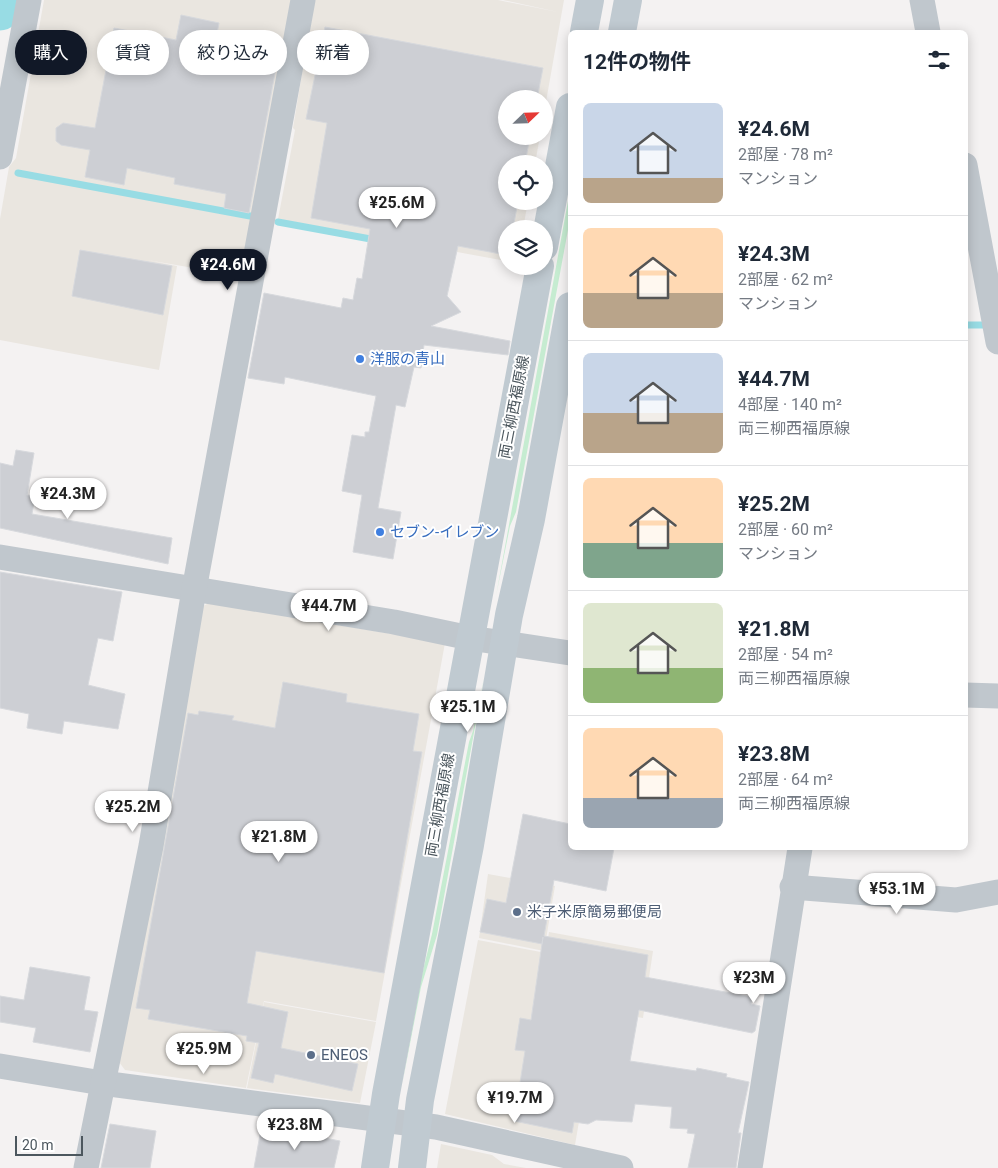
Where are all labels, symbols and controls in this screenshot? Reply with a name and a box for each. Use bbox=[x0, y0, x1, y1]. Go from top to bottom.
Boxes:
chip: 購入 bbox=[15, 30, 87, 75]
chip: 賃貸 bbox=[97, 30, 169, 75]
chip: 絞り込み bbox=[179, 30, 287, 75]
chip: 新着 bbox=[297, 30, 369, 75]
icon: filters bbox=[925, 46, 953, 74]
text: 12件の物件 bbox=[583, 50, 691, 74]
north arrow bbox=[498, 90, 552, 145]
map controls bbox=[498, 90, 553, 275]
text: ¥24.6M bbox=[738, 117, 810, 141]
icon: home bbox=[623, 123, 683, 183]
text: 2部屋 · 78 m² bbox=[738, 145, 833, 164]
button: locate bbox=[498, 155, 553, 210]
text: マンション bbox=[738, 169, 818, 188]
pin: ¥25.6M bbox=[356, 186, 438, 229]
text: ¥25.6M bbox=[370, 193, 424, 212]
button: layers bbox=[498, 220, 553, 275]
text: ¥24.3M bbox=[738, 242, 810, 266]
pin: ¥24.6M bbox=[187, 248, 269, 291]
icon: home bbox=[623, 248, 683, 308]
text: ¥24.6M bbox=[201, 255, 255, 274]
text: 2部屋 · 62 m² bbox=[738, 270, 833, 289]
text: マンション bbox=[738, 294, 818, 313]
place label: 洋服の青山 bbox=[370, 350, 445, 368]
marker: 洋服の青山 bbox=[354, 353, 366, 365]
street label: 両三柳西福原線 bbox=[495, 354, 533, 460]
text: ¥44.7M bbox=[738, 367, 810, 391]
icon: home bbox=[623, 373, 683, 433]
text: 4部屋 · 140 m² bbox=[738, 395, 842, 414]
text: 両三柳西福原線 bbox=[738, 419, 850, 438]
pin: ¥24.3M bbox=[27, 478, 109, 520]
text: ¥24.3M bbox=[41, 484, 95, 503]
text: ¥25.2M bbox=[738, 492, 810, 516]
icon: home bbox=[623, 498, 683, 558]
text: 2部屋 · 60 m² bbox=[738, 520, 833, 539]
place label: セブン-イレブン bbox=[390, 523, 499, 541]
marker: セブン-イレブン bbox=[374, 526, 386, 538]
text: マンション bbox=[738, 544, 818, 563]
pin: ¥44.7M bbox=[288, 590, 370, 632]
text: ¥44.7M bbox=[302, 596, 356, 615]
text: ¥21.8M bbox=[738, 617, 810, 641]
icon: home bbox=[623, 623, 683, 683]
text: 2部屋 · 54 m² bbox=[738, 645, 833, 664]
text: 両三柳西福原線 bbox=[738, 669, 850, 688]
pin: ¥25.1M bbox=[427, 690, 509, 733]
text: ¥25.1M bbox=[441, 697, 495, 716]
text: ¥23.8M bbox=[738, 742, 810, 766]
icon: home bbox=[623, 748, 683, 808]
street label: 両三柳西福原線 bbox=[422, 752, 458, 858]
text: 2部屋 · 64 m² bbox=[738, 770, 833, 789]
pin: ¥25.2M bbox=[92, 790, 174, 833]
text: 両三柳西福原線 bbox=[738, 794, 850, 813]
text: ¥25.2M bbox=[106, 797, 160, 816]
pin: ¥21.8M bbox=[238, 820, 320, 863]
text: ¥21.8M bbox=[252, 827, 306, 846]
pin: ¥53.1M bbox=[856, 872, 938, 915]
text: ¥53.1M bbox=[870, 879, 924, 898]
place label: 米子米原簡易郵便局 bbox=[527, 903, 662, 921]
marker: 米子米原簡易郵便局 bbox=[511, 906, 523, 918]
pin: ¥23M bbox=[724, 962, 784, 1004]
text: ¥23M bbox=[734, 968, 774, 987]
pin: ¥25.9M bbox=[163, 1032, 245, 1075]
text: ¥25.9M bbox=[177, 1039, 231, 1058]
place label: ENEOS bbox=[321, 1046, 368, 1064]
marker: ENEOS bbox=[305, 1049, 317, 1061]
pin: ¥19.7M bbox=[474, 1082, 556, 1124]
text: ¥19.7M bbox=[488, 1088, 542, 1107]
pin: ¥23.8M bbox=[254, 1108, 336, 1151]
text: ¥23.8M bbox=[268, 1115, 322, 1134]
scale bar bbox=[15, 1133, 82, 1156]
text: 20 m bbox=[22, 1137, 54, 1153]

